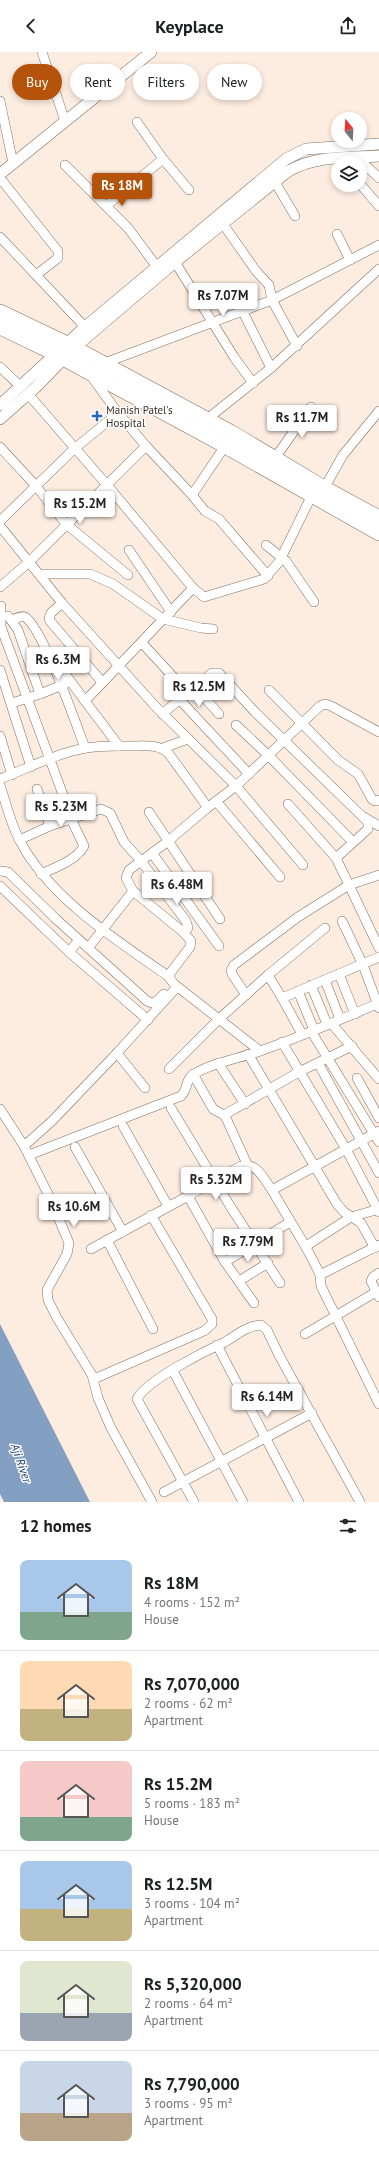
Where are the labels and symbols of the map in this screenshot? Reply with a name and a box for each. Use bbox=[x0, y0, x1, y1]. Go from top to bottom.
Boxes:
north arrow bbox=[331, 112, 367, 148]
pin: Rs 18M bbox=[89, 173, 155, 207]
pin: Rs 7.07M bbox=[182, 283, 264, 317]
place label: Manish Patel's Hospital bbox=[106, 403, 173, 430]
pin: Rs 11.7M bbox=[261, 405, 343, 439]
marker: Manish Patel's Hospital bbox=[91, 410, 103, 422]
pin: Rs 15.2M bbox=[39, 491, 121, 525]
pin: Rs 6.3M bbox=[21, 647, 95, 681]
pin: Rs 12.5M bbox=[158, 674, 240, 708]
pin: Rs 5.23M bbox=[20, 794, 102, 828]
pin: Rs 6.48M bbox=[136, 872, 218, 906]
pin: Rs 5.32M bbox=[175, 1167, 257, 1201]
pin: Rs 10.6M bbox=[33, 1194, 115, 1228]
pin: Rs 7.79M bbox=[207, 1229, 289, 1263]
pin: Rs 6.14M bbox=[226, 1384, 308, 1418]
water label: Aji River bbox=[7, 1440, 35, 1485]

